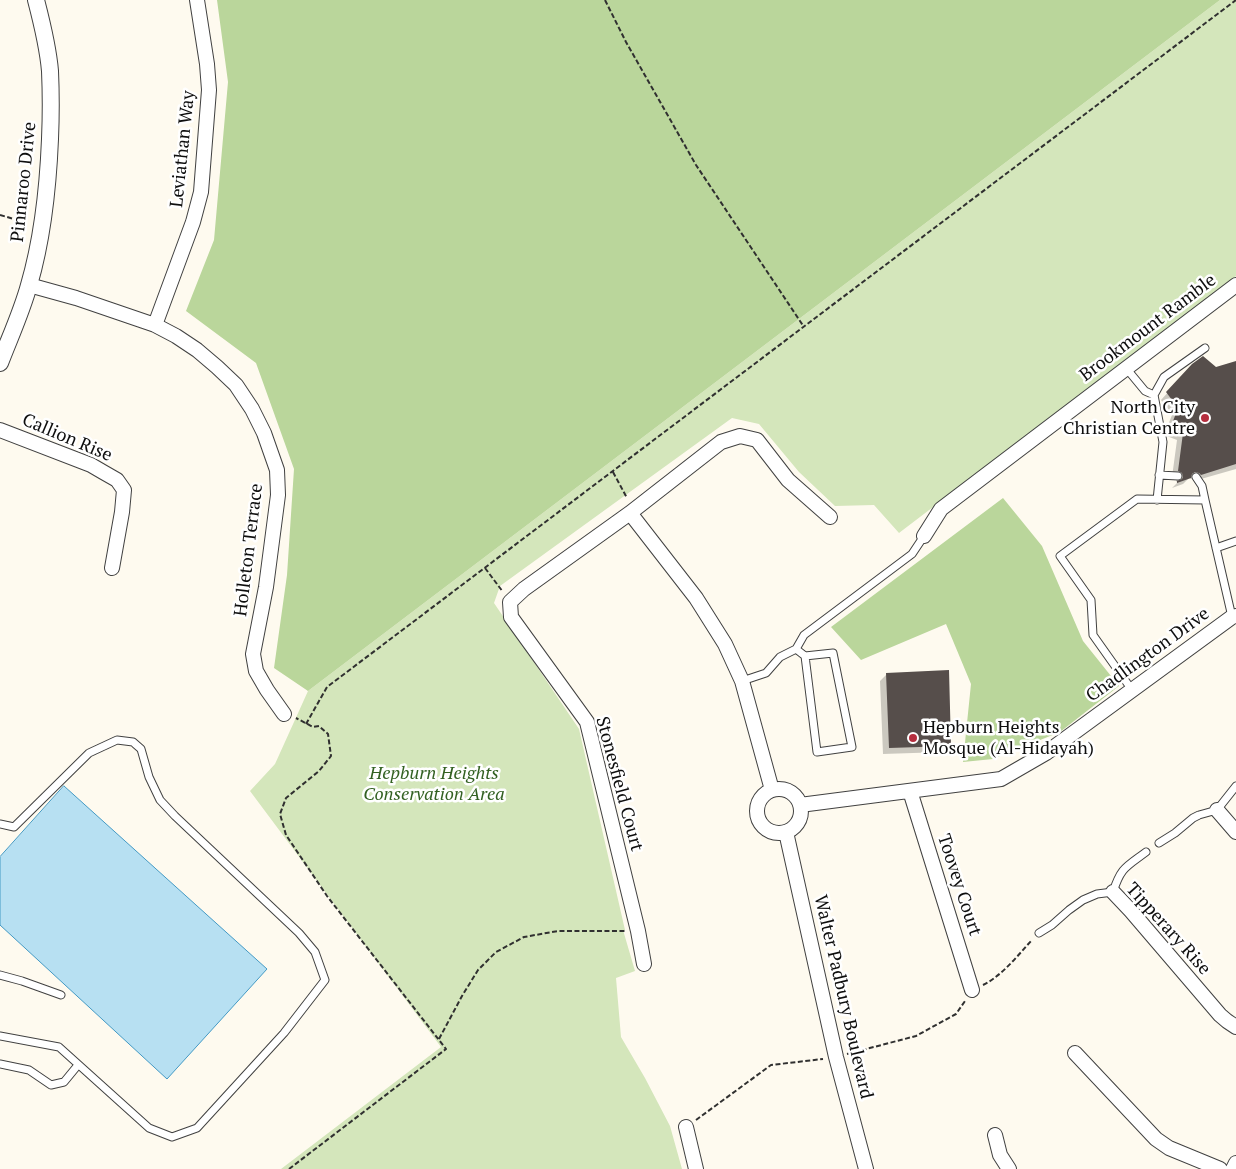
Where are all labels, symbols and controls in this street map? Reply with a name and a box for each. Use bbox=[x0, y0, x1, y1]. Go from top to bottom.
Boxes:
street label: Leviathan Way bbox=[166, 89, 200, 209]
street label: Pinnaroo Drive bbox=[7, 121, 41, 243]
street label: Brookmount Ramble bbox=[1076, 270, 1220, 386]
place label: North City Christian Centre bbox=[1063, 397, 1195, 439]
street label: Callion Rise bbox=[19, 409, 115, 467]
marker: North City Christian Centre bbox=[1199, 412, 1211, 424]
street label: Holleton Terrace bbox=[230, 482, 268, 618]
street label: Chadlington Drive bbox=[1082, 603, 1214, 707]
street label: Stonesfield Court bbox=[591, 714, 647, 854]
place label: Hepburn Heights Mosque (Al-Hidayah) bbox=[923, 717, 1094, 760]
marker: Hepburn Heights Mosque (Al-Hidayah) bbox=[907, 732, 919, 744]
park label: Hepburn Heights Conservation Area bbox=[363, 763, 505, 806]
street label: Toovey Court bbox=[932, 831, 986, 939]
street label: Tipperary Rise bbox=[1121, 879, 1215, 979]
street label: Walter Padbury Boulevard bbox=[809, 893, 877, 1101]

